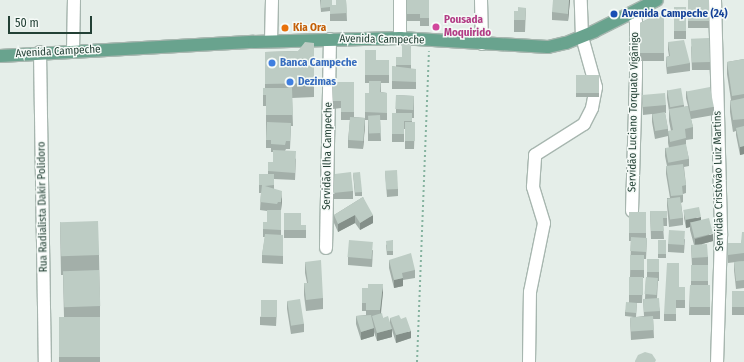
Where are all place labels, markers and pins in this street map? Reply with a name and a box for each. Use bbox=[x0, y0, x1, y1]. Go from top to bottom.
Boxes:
place label: Avenida Campeche (24) bbox=[622, 7, 728, 21]
marker: Avenida Campeche (24) bbox=[609, 9, 619, 19]
place label: Pousada Moquirido bbox=[444, 14, 491, 40]
place label: Kia Ora bbox=[293, 21, 326, 35]
marker: Pousada Moquirido bbox=[431, 22, 441, 32]
marker: Kia Ora bbox=[280, 23, 290, 33]
place label: Banca Campeche bbox=[280, 56, 357, 70]
marker: Banca Campeche bbox=[267, 58, 277, 68]
place label: Dezimas bbox=[298, 75, 336, 89]
marker: Dezimas bbox=[285, 77, 295, 87]

